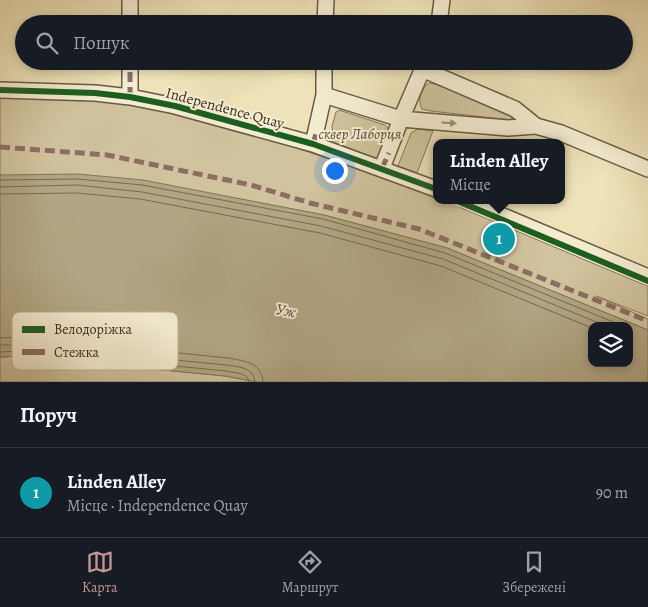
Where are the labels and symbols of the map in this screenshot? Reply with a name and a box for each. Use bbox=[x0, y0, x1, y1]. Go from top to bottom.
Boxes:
street label: Independence Quay bbox=[164, 83, 287, 134]
one-way arrow bbox=[442, 119, 458, 127]
park label: сквер Лаборця bbox=[318, 124, 402, 144]
your location bbox=[322, 158, 348, 184]
pin: 1 bbox=[483, 220, 515, 258]
water label: Уж bbox=[274, 298, 298, 324]
legend bbox=[12, 312, 178, 370]
text: Велодоріжка bbox=[54, 320, 132, 339]
text: Стежка bbox=[54, 343, 100, 362]

